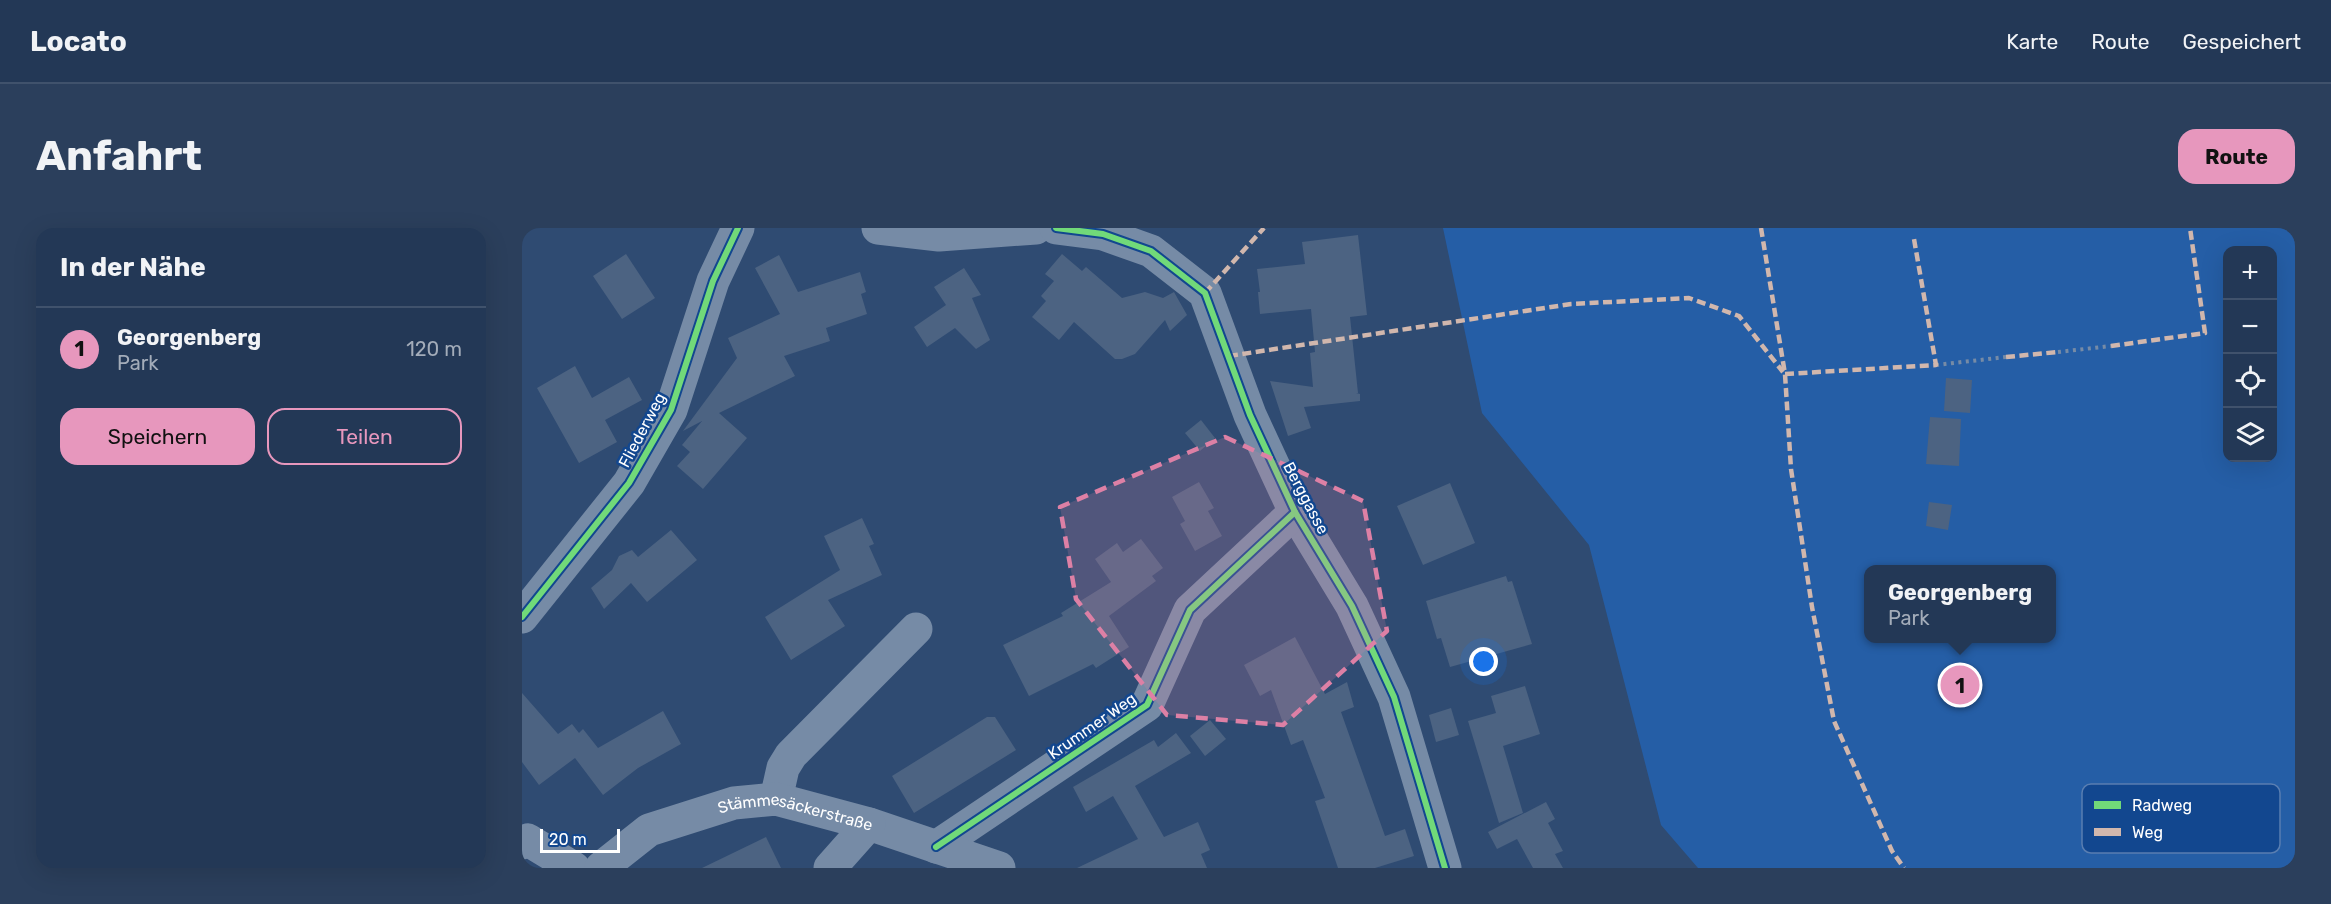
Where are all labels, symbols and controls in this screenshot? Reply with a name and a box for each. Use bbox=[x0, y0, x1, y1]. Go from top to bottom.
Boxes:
text: Locato bbox=[30, 25, 127, 58]
text: Karte bbox=[2006, 29, 2058, 54]
text: Route bbox=[2091, 29, 2150, 54]
text: Gespeichert bbox=[2183, 29, 2301, 54]
button: Route bbox=[2178, 129, 2295, 184]
text: Anfahrt bbox=[36, 131, 202, 181]
map controls bbox=[2223, 246, 2277, 462]
button: + bbox=[2223, 246, 2277, 300]
text: In der Nähe bbox=[60, 252, 206, 283]
button: − bbox=[2223, 300, 2277, 354]
text: Georgenberg bbox=[117, 324, 261, 351]
text: 1 bbox=[75, 337, 84, 361]
text: 120 m bbox=[406, 337, 462, 361]
text: Park bbox=[117, 351, 159, 375]
button: locate bbox=[2223, 354, 2277, 408]
street label: Fliederweg bbox=[614, 389, 670, 471]
button: Speichern bbox=[60, 408, 255, 465]
button: Teilen bbox=[267, 408, 462, 465]
button: layers bbox=[2223, 408, 2277, 462]
street label: Berggasse bbox=[1279, 459, 1333, 537]
popup bbox=[1864, 565, 2056, 643]
text: Georgenberg bbox=[1888, 579, 2032, 606]
text: Park bbox=[1888, 606, 1930, 630]
your location bbox=[1469, 647, 1498, 676]
pin: 1 bbox=[1940, 662, 1980, 708]
street label: Krummer Weg bbox=[1044, 689, 1140, 763]
legend bbox=[2082, 784, 2280, 853]
street label: Stämmesäckerstraße bbox=[715, 789, 875, 834]
text: Radweg bbox=[2132, 796, 2192, 815]
text: Weg bbox=[2132, 823, 2163, 842]
scale bar bbox=[540, 826, 620, 854]
text: 20 m bbox=[549, 830, 587, 849]

